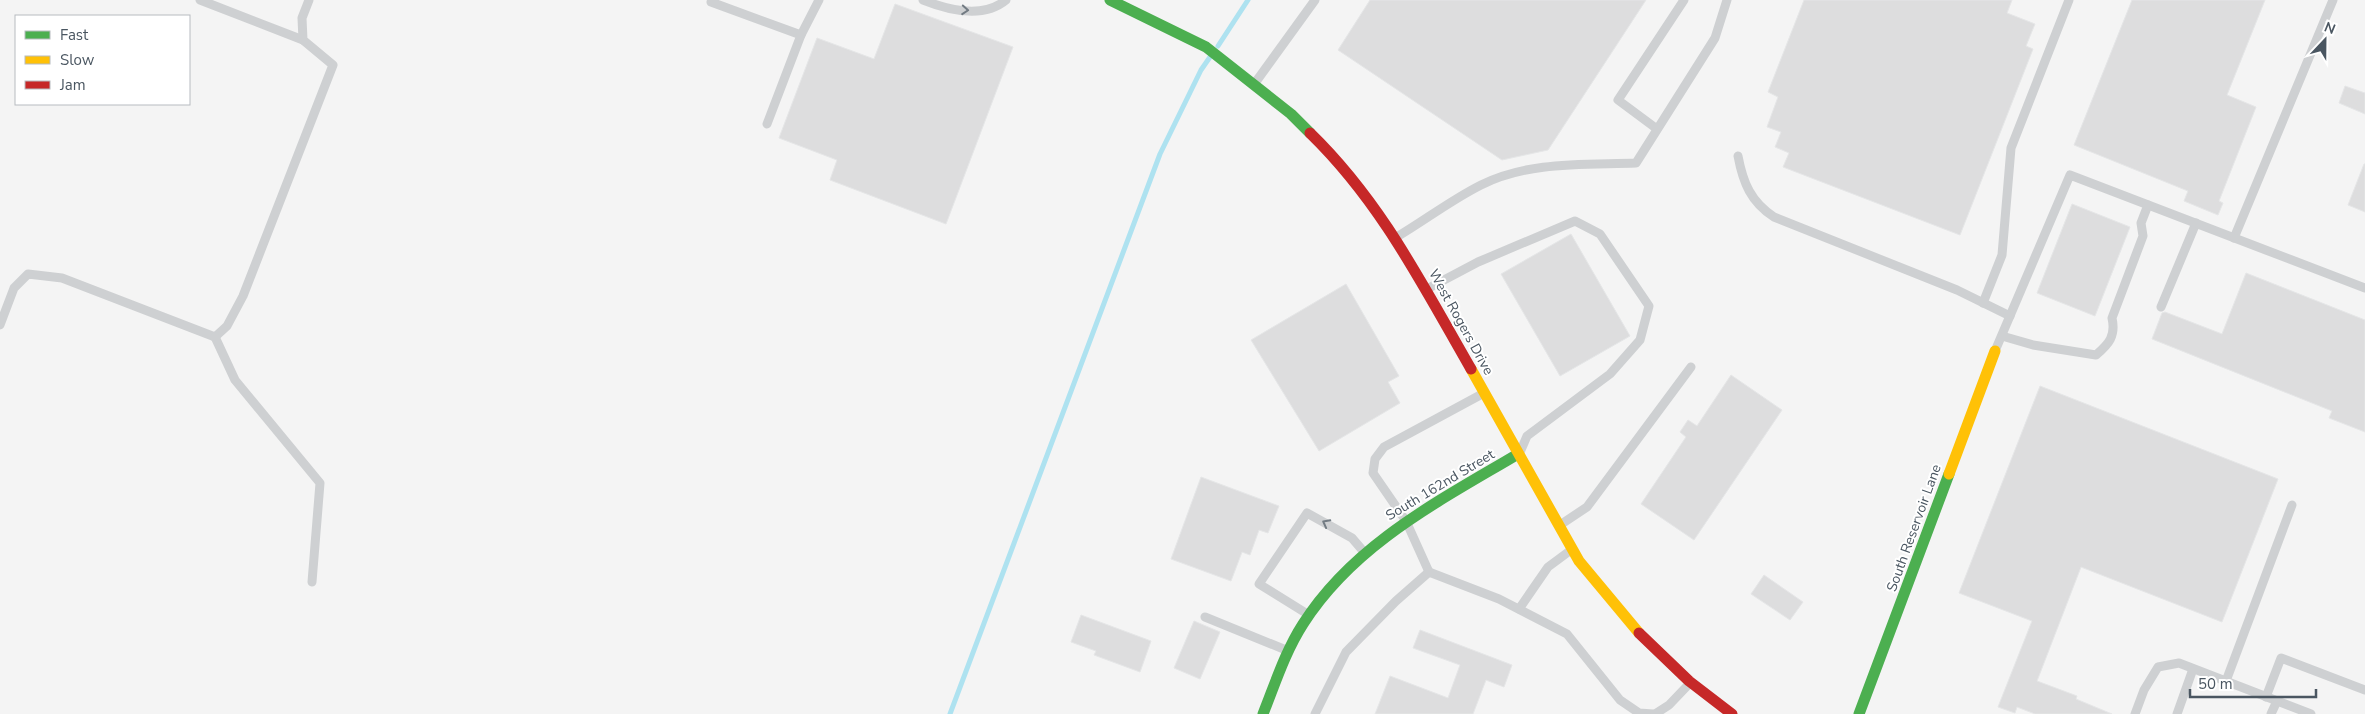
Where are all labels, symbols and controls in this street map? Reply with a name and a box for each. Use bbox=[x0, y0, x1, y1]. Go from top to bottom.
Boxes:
one-way arrow bbox=[961, 5, 969, 16]
legend bbox=[15, 15, 190, 105]
north arrow bbox=[2300, 15, 2350, 65]
text: N bbox=[2321, 18, 2338, 39]
text: Fast bbox=[60, 25, 89, 45]
text: Slow bbox=[60, 50, 95, 70]
text: Jam bbox=[59, 75, 86, 95]
street label: West Rogers Drive bbox=[1424, 266, 1498, 378]
street label: South 162nd Street bbox=[1382, 445, 1498, 525]
street label: South Reservoir Lane bbox=[1882, 462, 1946, 594]
one-way arrow bbox=[1322, 519, 1331, 529]
scale bar bbox=[2190, 666, 2316, 698]
text: 50 m bbox=[2198, 674, 2233, 694]

